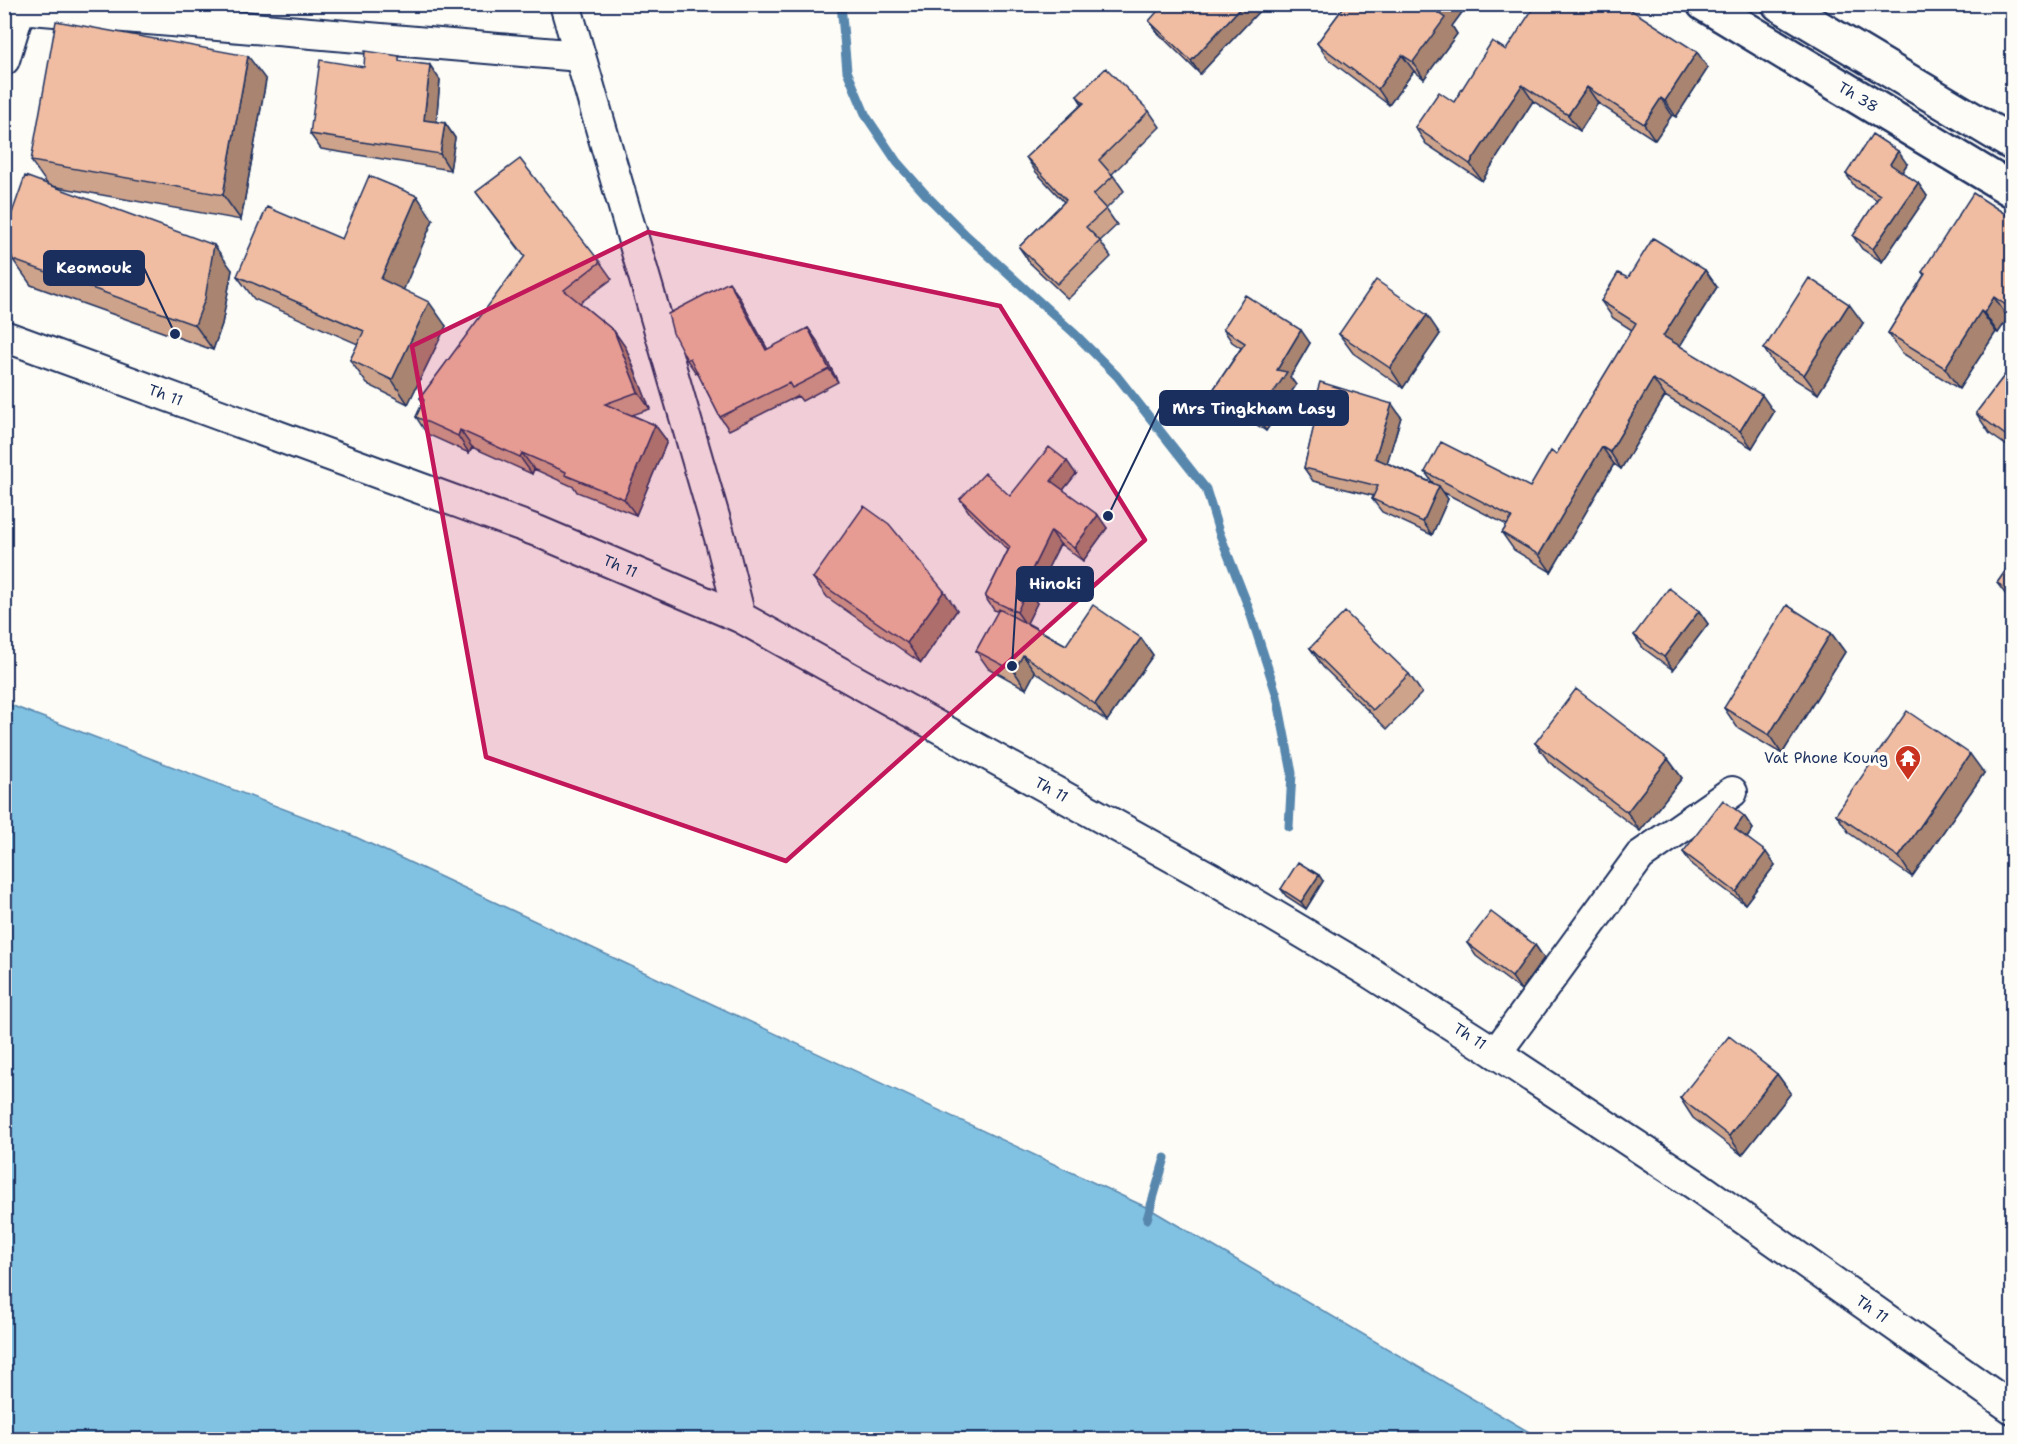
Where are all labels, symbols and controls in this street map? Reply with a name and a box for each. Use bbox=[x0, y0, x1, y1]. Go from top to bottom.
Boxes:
street label: Th 38 bbox=[1834, 77, 1882, 117]
callout: Keomouk bbox=[44, 251, 144, 285]
text: Keomouk bbox=[56, 257, 132, 278]
street label: Th 11 bbox=[146, 380, 186, 411]
callout: Mrs Tingkham Lasy bbox=[1160, 391, 1348, 425]
text: Mrs Tingkham Lasy bbox=[1172, 398, 1336, 419]
street label: Th 11 bbox=[600, 550, 640, 582]
callout: Hinoki bbox=[1017, 567, 1093, 601]
text: Hinoki bbox=[1029, 573, 1081, 594]
temple icon: Vat Phone Koung bbox=[1893, 743, 1923, 781]
place label: Vat Phone Koung bbox=[1764, 748, 1888, 768]
street label: Th 11 bbox=[1031, 772, 1072, 807]
street label: Th 11 bbox=[1450, 1018, 1490, 1054]
street label: Th 11 bbox=[1852, 1291, 1892, 1328]

